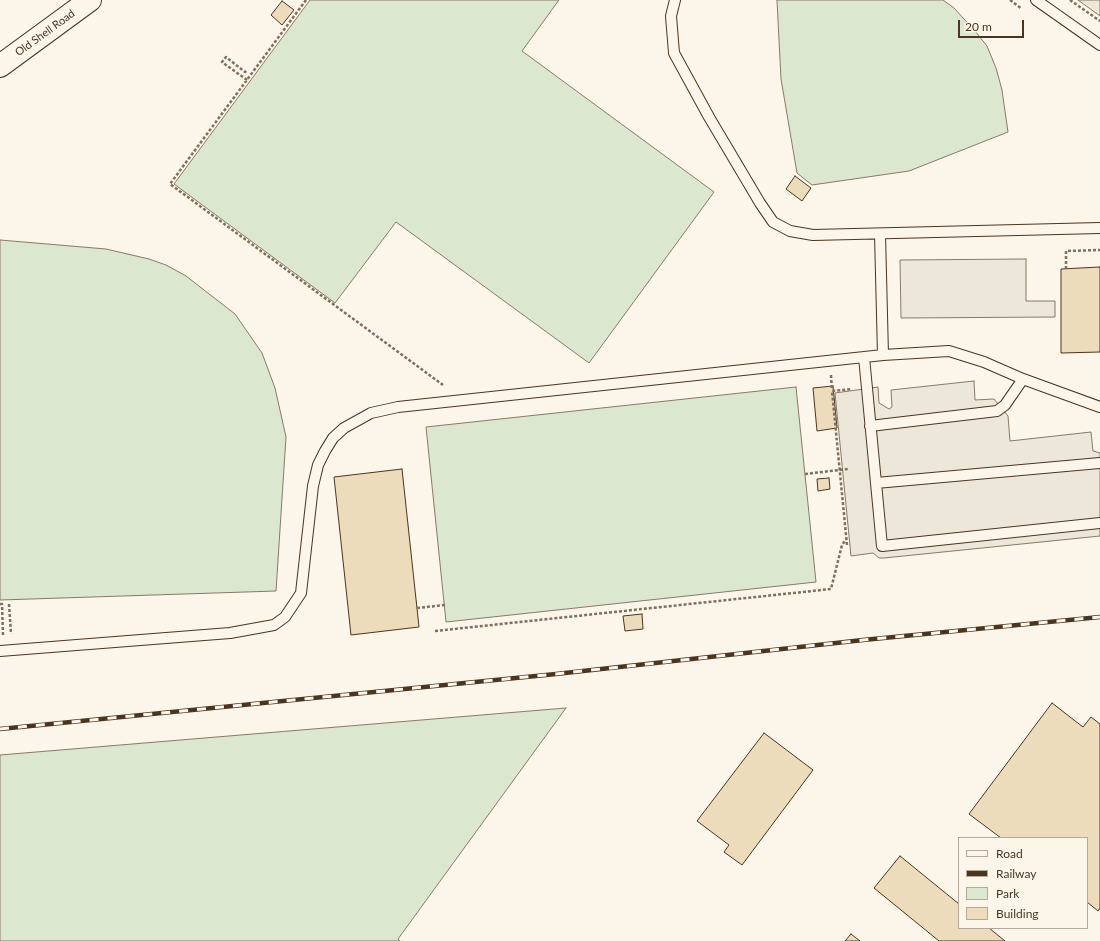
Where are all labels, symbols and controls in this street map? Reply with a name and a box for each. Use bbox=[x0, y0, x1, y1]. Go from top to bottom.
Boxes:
street label: Old Shell Road bbox=[13, 7, 77, 59]
scale bar bbox=[960, 12, 1026, 38]
text: 20 m bbox=[965, 19, 992, 34]
legend bbox=[958, 837, 1088, 929]
text: Road bbox=[996, 846, 1023, 861]
text: Railway bbox=[996, 866, 1036, 881]
text: Park bbox=[996, 886, 1019, 901]
text: Building bbox=[996, 906, 1039, 921]

